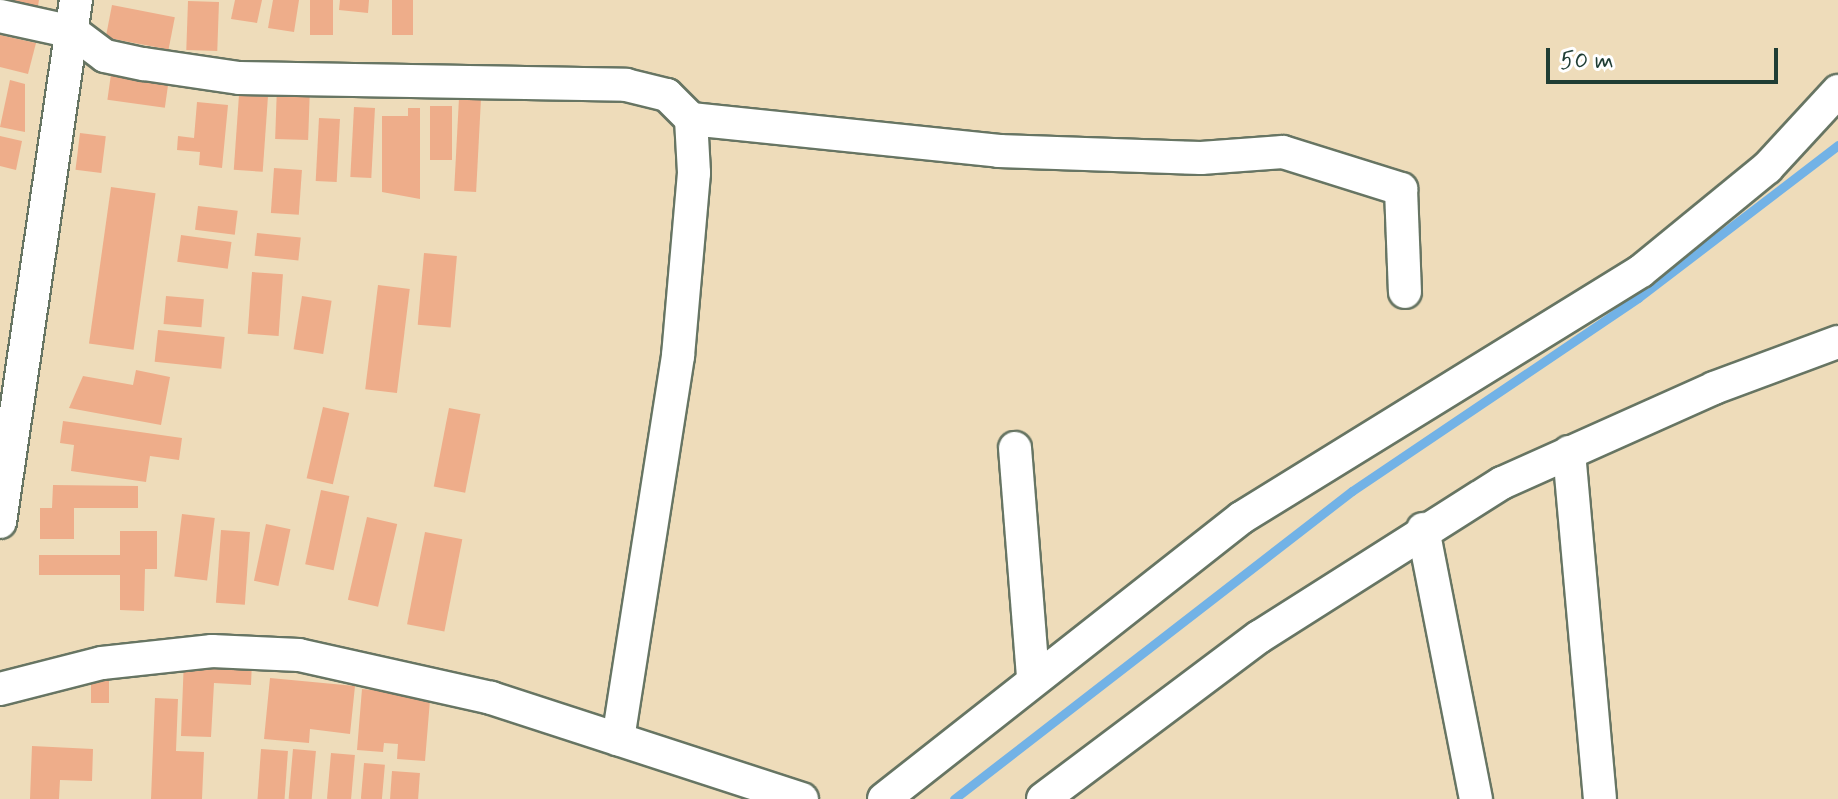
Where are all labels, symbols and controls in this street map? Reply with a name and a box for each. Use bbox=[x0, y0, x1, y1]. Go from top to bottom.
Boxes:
scale bar bbox=[1550, 32, 1782, 82]
text: 50 m bbox=[1560, 46, 1614, 77]

